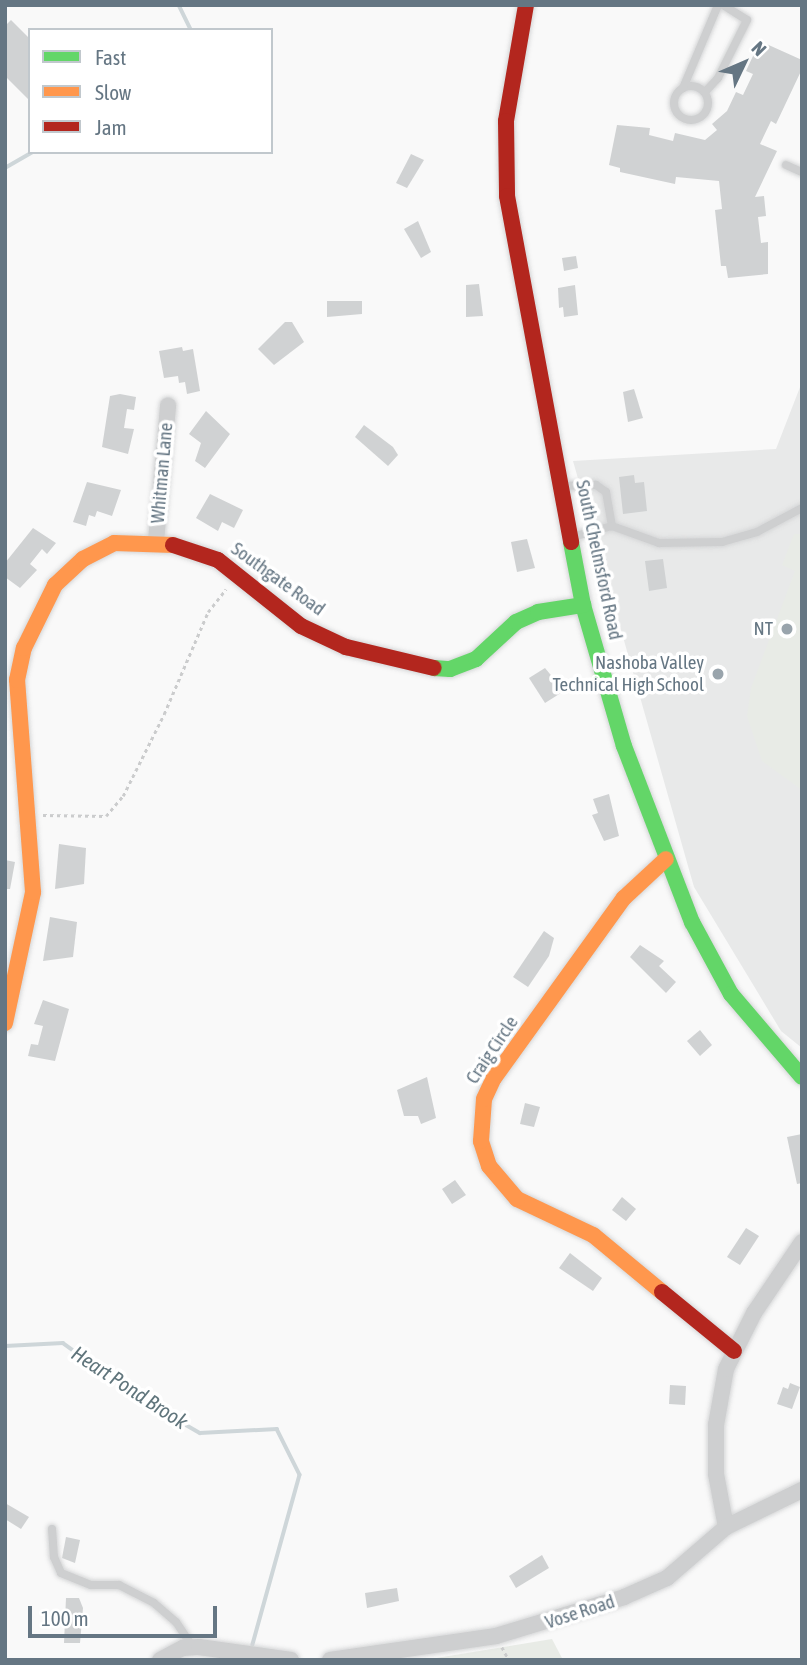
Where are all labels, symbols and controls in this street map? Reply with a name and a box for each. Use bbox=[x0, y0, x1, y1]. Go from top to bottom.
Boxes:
legend bbox=[28, 28, 273, 154]
north arrow bbox=[709, 28, 779, 98]
text: N bbox=[747, 37, 771, 60]
text: Fast bbox=[95, 45, 126, 69]
text: Slow bbox=[95, 80, 131, 104]
text: Jam bbox=[95, 115, 127, 139]
street label: Whitman Lane bbox=[146, 422, 178, 524]
street label: South Chelmsford Road bbox=[571, 478, 627, 642]
street label: Southgate Road bbox=[227, 537, 329, 621]
place label: NT bbox=[753, 618, 773, 640]
marker: NT bbox=[779, 621, 795, 637]
place label: Nashoba Valley Technical High School bbox=[552, 652, 704, 696]
marker: Nashoba Valley Technical High School bbox=[710, 666, 726, 682]
street label: Craig Circle bbox=[461, 1012, 523, 1088]
water label: Heart Pond Brook bbox=[67, 1340, 193, 1434]
street label: Vose Road bbox=[542, 1590, 618, 1634]
scale bar bbox=[32, 1592, 220, 1636]
text: 100 m bbox=[41, 1606, 89, 1630]

